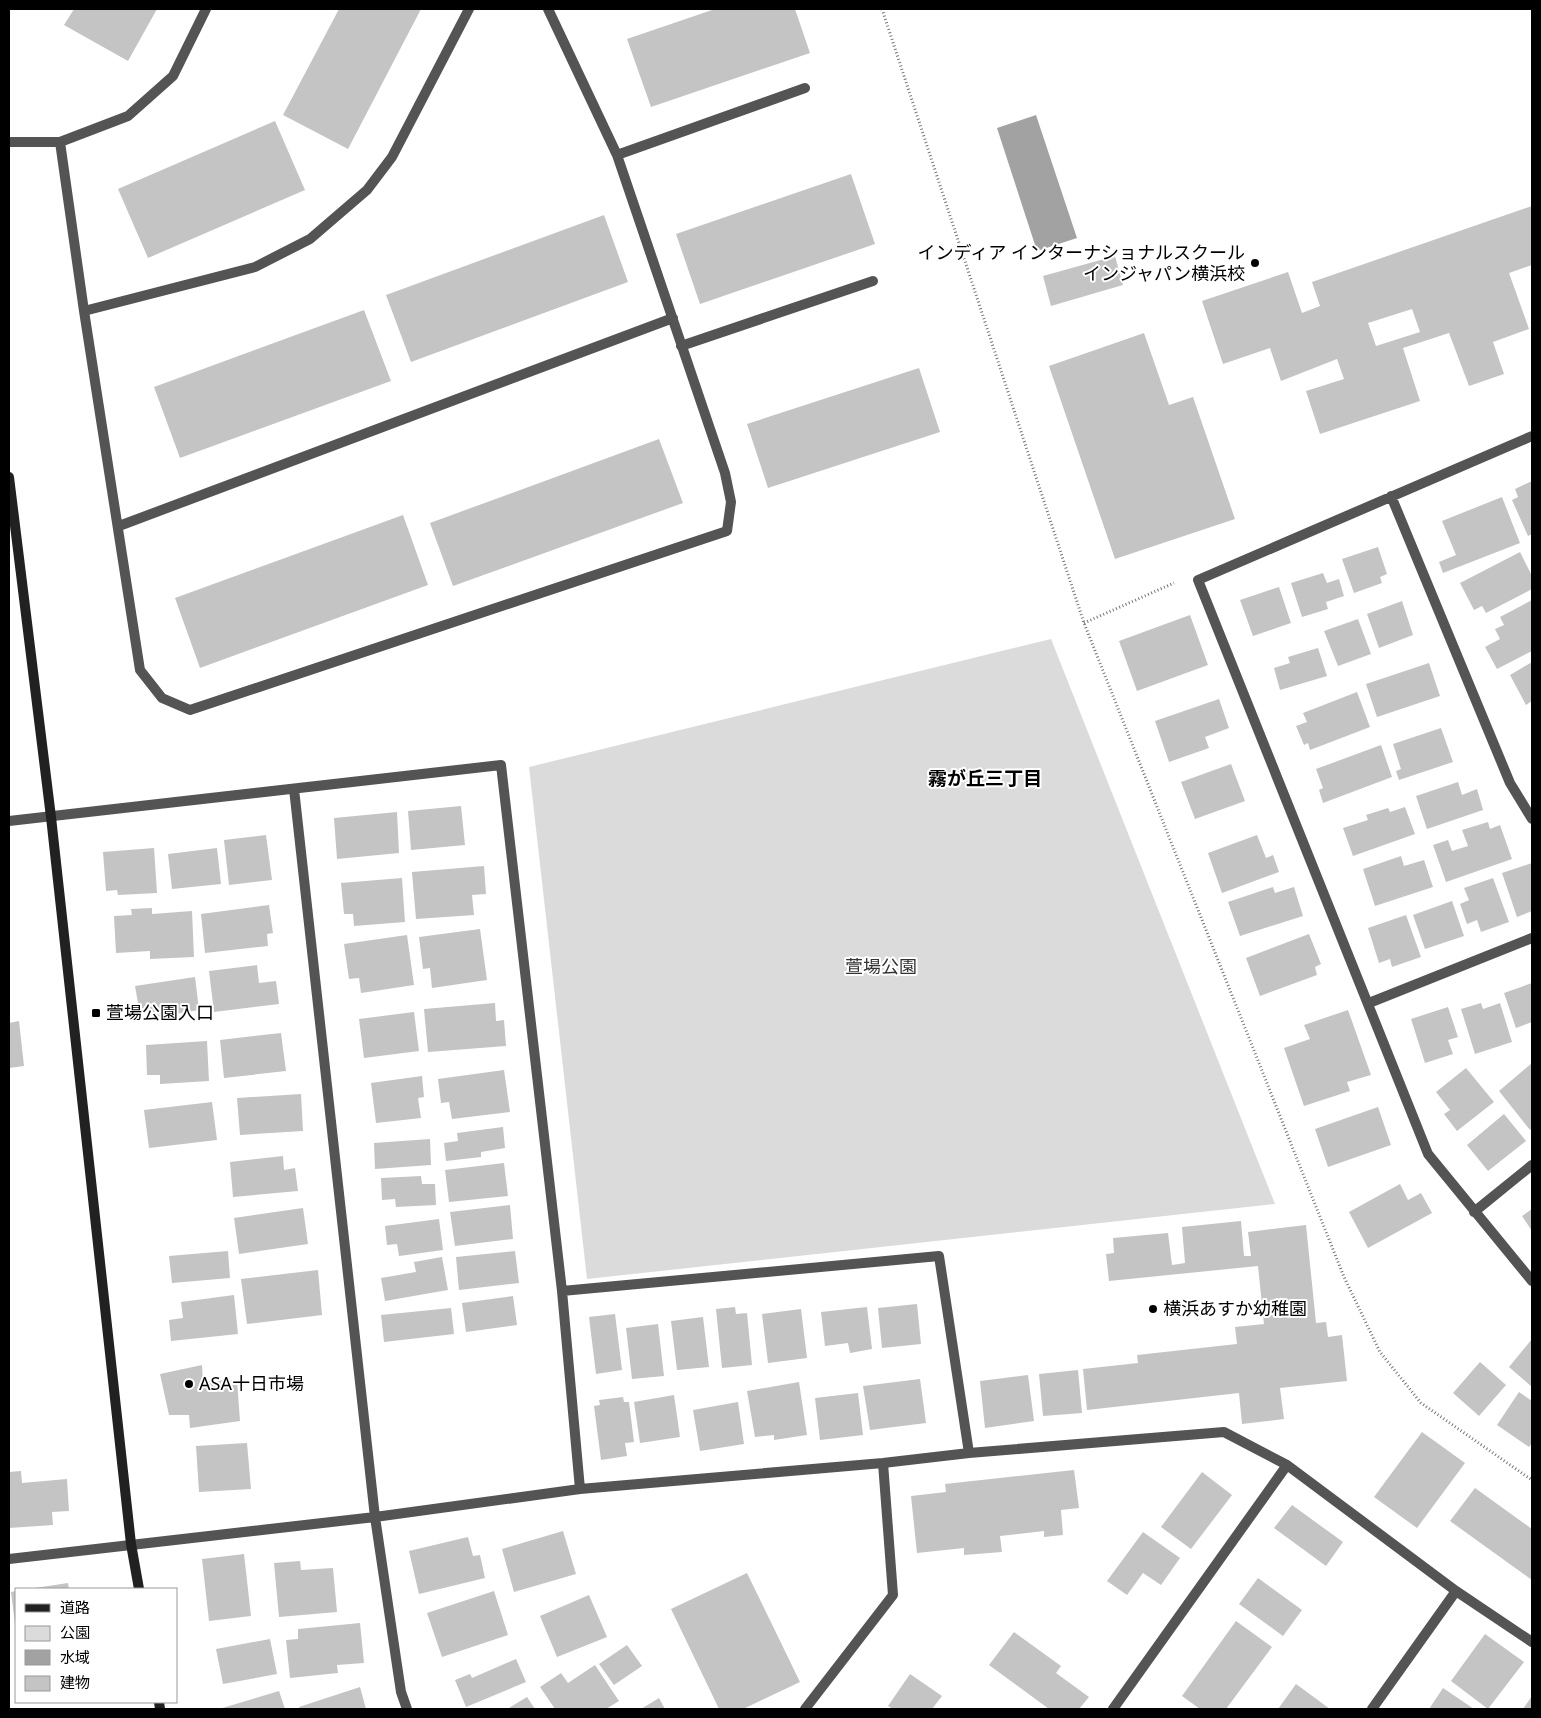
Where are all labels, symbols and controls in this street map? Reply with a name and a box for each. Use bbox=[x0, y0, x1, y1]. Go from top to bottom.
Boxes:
place label: インディア インターナショナルスクール インジャパン横浜校 bbox=[918, 240, 1245, 285]
marker: インディア インターナショナルスクール インジャパン横浜校 bbox=[1249, 257, 1261, 269]
district label: 霧が丘三丁目 bbox=[928, 765, 1042, 791]
park label: 萱場公園 bbox=[845, 954, 917, 978]
place label: 萱場公園入口 bbox=[106, 1000, 214, 1024]
marker: 萱場公園入口 bbox=[90, 1007, 102, 1019]
place label: 横浜あすか幼稚園 bbox=[1163, 1296, 1307, 1320]
marker: 横浜あすか幼稚園 bbox=[1147, 1303, 1159, 1315]
place label: ASA十日市場 bbox=[199, 1371, 304, 1395]
marker: ASA十日市場 bbox=[183, 1378, 195, 1390]
legend bbox=[15, 1588, 178, 1703]
text: 道路 bbox=[60, 1597, 90, 1617]
text: 公園 bbox=[60, 1622, 90, 1642]
text: 水域 bbox=[60, 1647, 90, 1667]
text: 建物 bbox=[60, 1672, 90, 1692]

